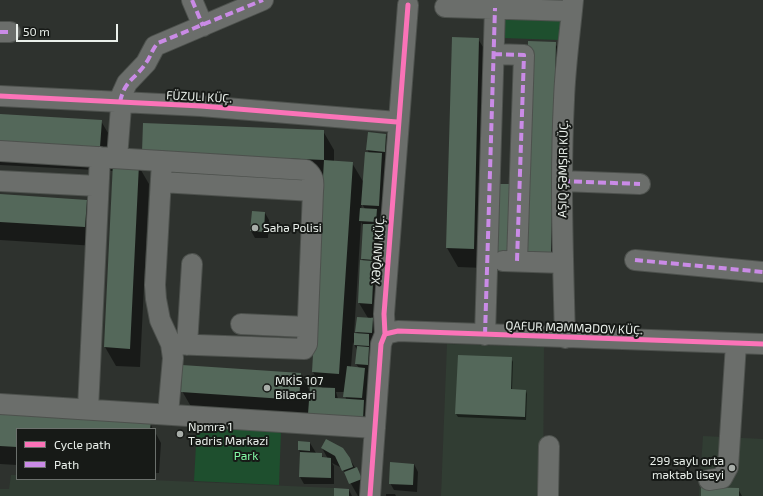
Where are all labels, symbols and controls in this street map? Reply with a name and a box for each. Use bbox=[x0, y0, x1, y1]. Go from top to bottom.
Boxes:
scale bar bbox=[18, 16, 120, 42]
text: 50 m bbox=[23, 24, 50, 38]
street label: FÜZULI KÜÇ. bbox=[166, 88, 232, 106]
street label: AŞIQ ŞƏMŞIR KÜÇ. bbox=[555, 120, 571, 218]
street label: XƏQANI KÜÇ. bbox=[368, 215, 388, 285]
place label: Sahə Polisi bbox=[263, 221, 322, 235]
marker: Sahə Polisi bbox=[250, 223, 260, 233]
street label: QAFUR MƏMMƏDOV KÜÇ. bbox=[505, 318, 643, 338]
place label: MKİS 107 Biləcəri bbox=[275, 374, 323, 402]
marker: MKİS 107 Biləcəri bbox=[262, 383, 272, 393]
place label: Npmrə 1 Tədris Mərkəzi bbox=[188, 420, 268, 448]
legend bbox=[16, 428, 156, 480]
marker: Npmrə 1 Tədris Mərkəzi bbox=[175, 429, 185, 439]
text: Cycle path bbox=[54, 437, 111, 451]
park label: Park bbox=[234, 449, 258, 463]
place label: 299 saylı orta məktəb liseyi bbox=[650, 454, 724, 482]
text: Path bbox=[54, 457, 79, 471]
marker: 299 saylı orta məktəb liseyi bbox=[727, 463, 737, 473]

